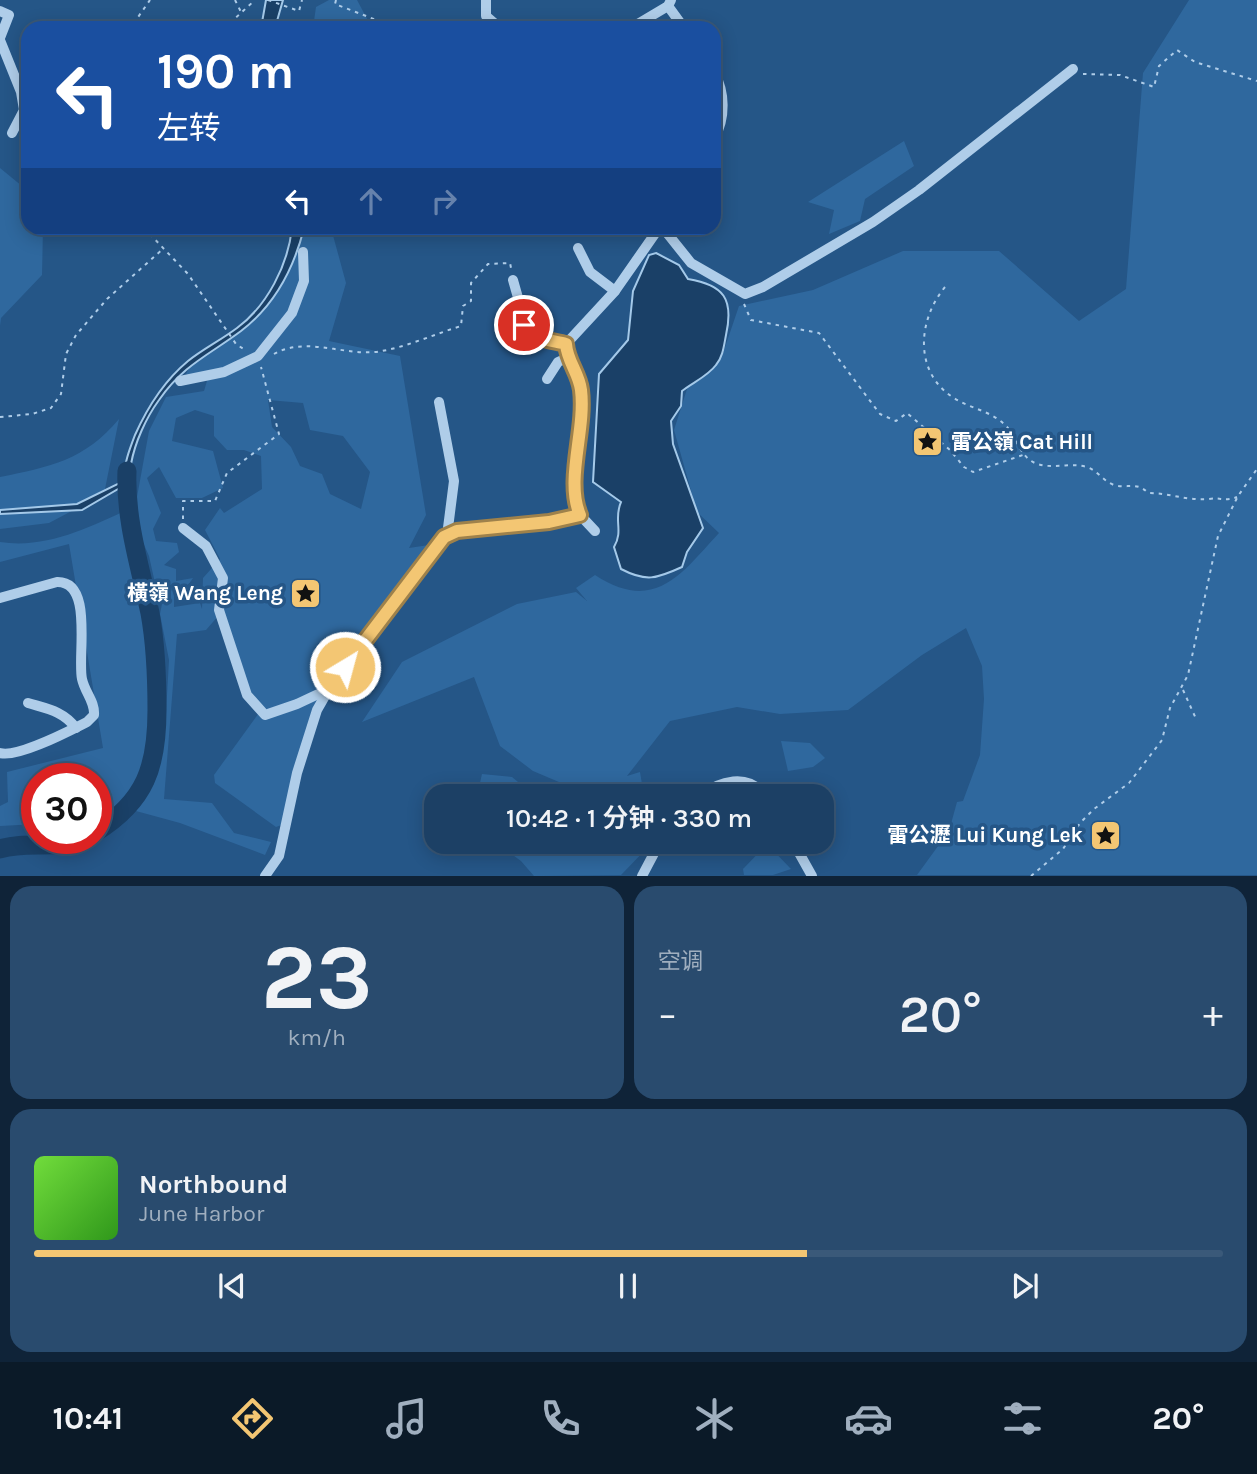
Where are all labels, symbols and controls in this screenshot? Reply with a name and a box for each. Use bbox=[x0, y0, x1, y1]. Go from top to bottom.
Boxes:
text: 190 m bbox=[157, 43, 294, 100]
icon: left bbox=[42, 49, 133, 140]
text: 左转 bbox=[157, 110, 221, 147]
icon: left bbox=[279, 182, 317, 220]
icon: ahead bbox=[352, 182, 390, 220]
icon: right bbox=[425, 182, 463, 220]
pin bbox=[494, 295, 554, 355]
icon: arrive bbox=[505, 306, 543, 344]
place icon: 雷公嶺 Cat Hill bbox=[911, 425, 945, 459]
place label: 雷公嶺 Cat Hill bbox=[951, 430, 1093, 454]
place icon: 橫嶺 Wang Leng bbox=[289, 576, 323, 610]
place label: 橫嶺 Wang Leng bbox=[127, 581, 283, 605]
position arrow bbox=[308, 630, 382, 704]
speed limit sign: 30 bbox=[21, 763, 112, 854]
text: 10:42 · 1 分钟 · 330 m bbox=[506, 803, 752, 834]
place icon: 雷公瀝 Lui Kung Lek bbox=[1089, 818, 1123, 852]
place label: 雷公瀝 Lui Kung Lek bbox=[888, 823, 1084, 847]
text: 23 bbox=[261, 925, 373, 1031]
text: 空调 bbox=[658, 948, 704, 975]
text: 20° bbox=[899, 984, 982, 1045]
text: − bbox=[658, 992, 677, 1037]
text: + bbox=[1203, 992, 1223, 1037]
text: km/h bbox=[288, 1024, 346, 1051]
text: Northbound bbox=[139, 1169, 288, 1200]
text: June Harbor bbox=[139, 1200, 264, 1227]
icon: previous bbox=[213, 1267, 251, 1305]
icon: pause bbox=[609, 1267, 647, 1305]
icon: next bbox=[1006, 1267, 1044, 1305]
icon: directions bbox=[228, 1394, 277, 1443]
icon: music bbox=[382, 1394, 431, 1443]
icon: phone bbox=[536, 1394, 585, 1443]
icon: climate bbox=[690, 1394, 739, 1443]
icon: car bbox=[844, 1394, 893, 1443]
icon: filters bbox=[998, 1394, 1047, 1443]
text: 10:41 bbox=[53, 1400, 123, 1437]
text: 20° bbox=[1152, 1400, 1204, 1437]

